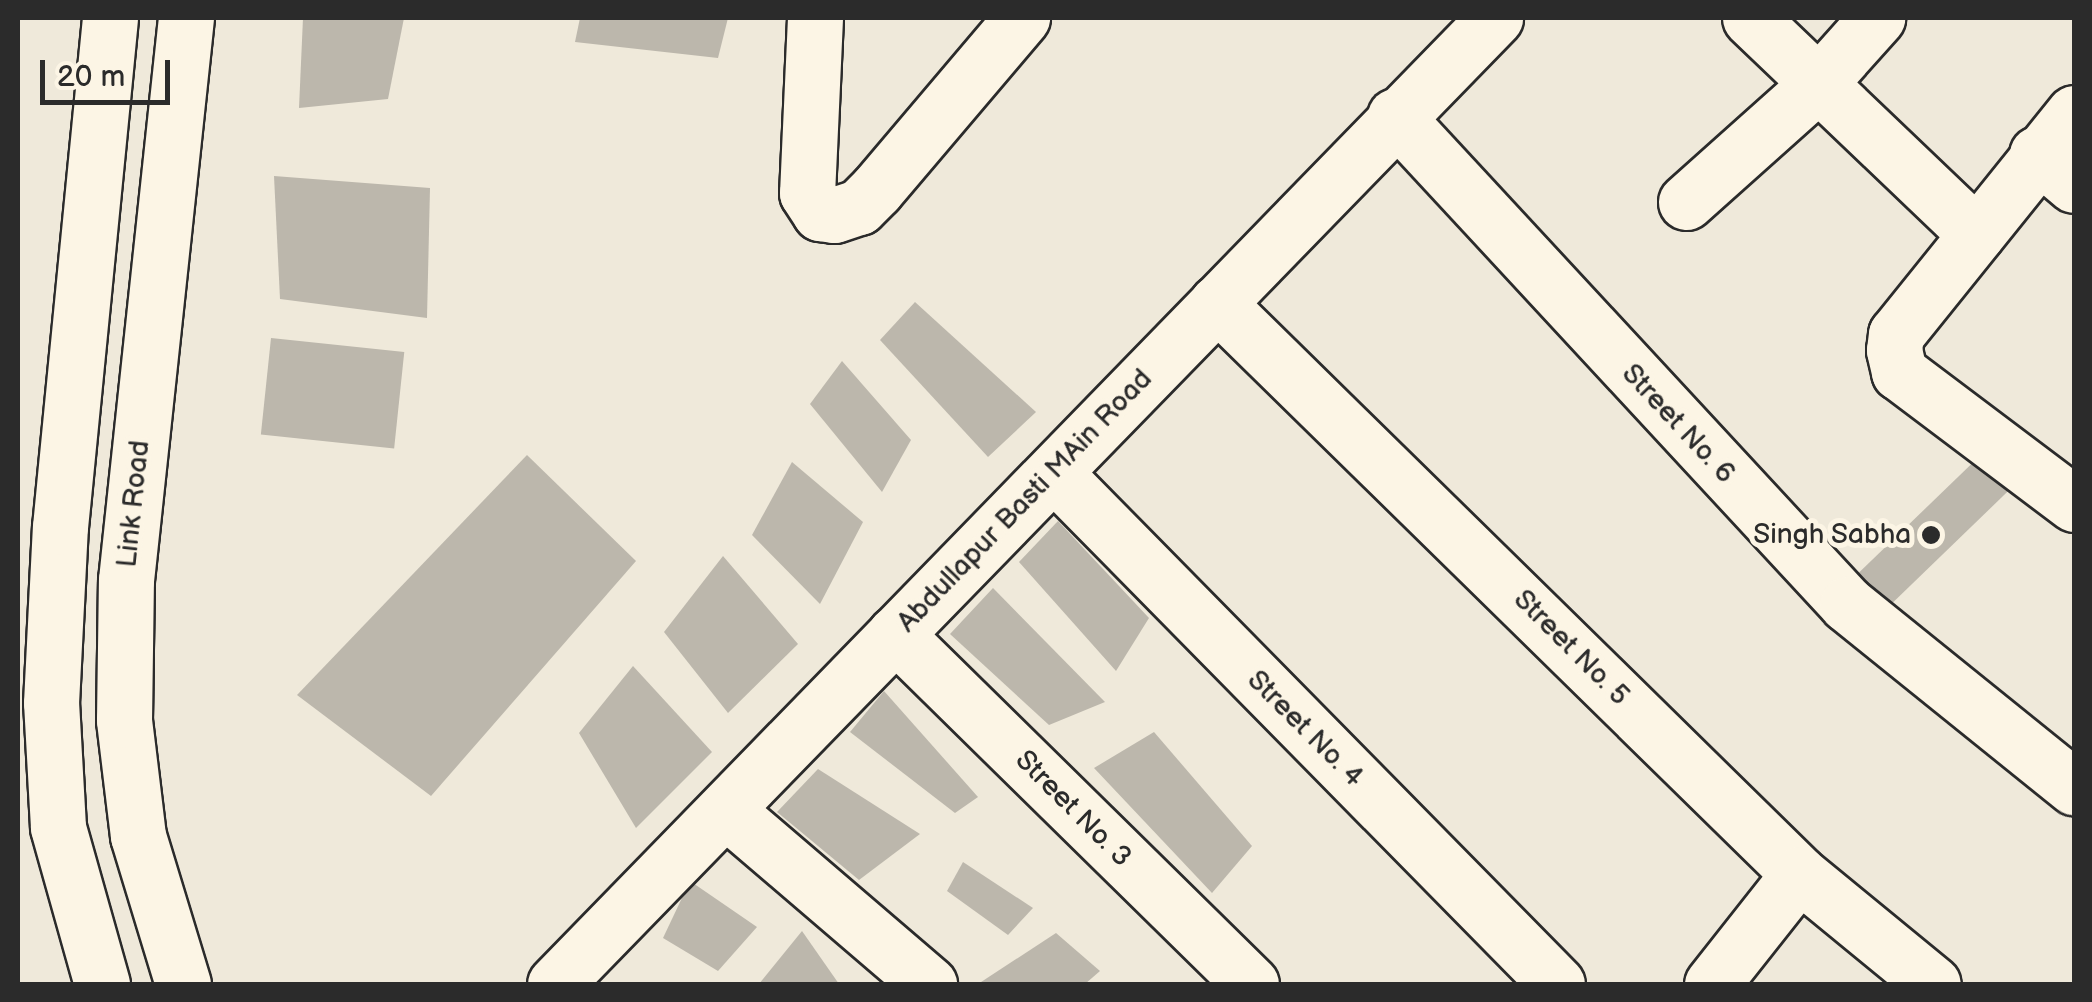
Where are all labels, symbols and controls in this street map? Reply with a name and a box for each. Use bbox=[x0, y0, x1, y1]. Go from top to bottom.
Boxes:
scale bar bbox=[45, 40, 175, 102]
text: 20 m bbox=[57, 59, 125, 95]
street label: Street No. 6 bbox=[1614, 357, 1742, 491]
street label: Abdullapur Basti MAin Road bbox=[891, 363, 1159, 639]
street label: Link Road bbox=[111, 439, 157, 569]
place label: Singh Sabha bbox=[1753, 518, 1911, 552]
marker: Singh Sabha bbox=[1920, 524, 1942, 546]
street label: Street No. 5 bbox=[1506, 583, 1636, 713]
street label: Street No. 4 bbox=[1240, 664, 1370, 794]
street label: Street No. 3 bbox=[1008, 744, 1138, 874]

